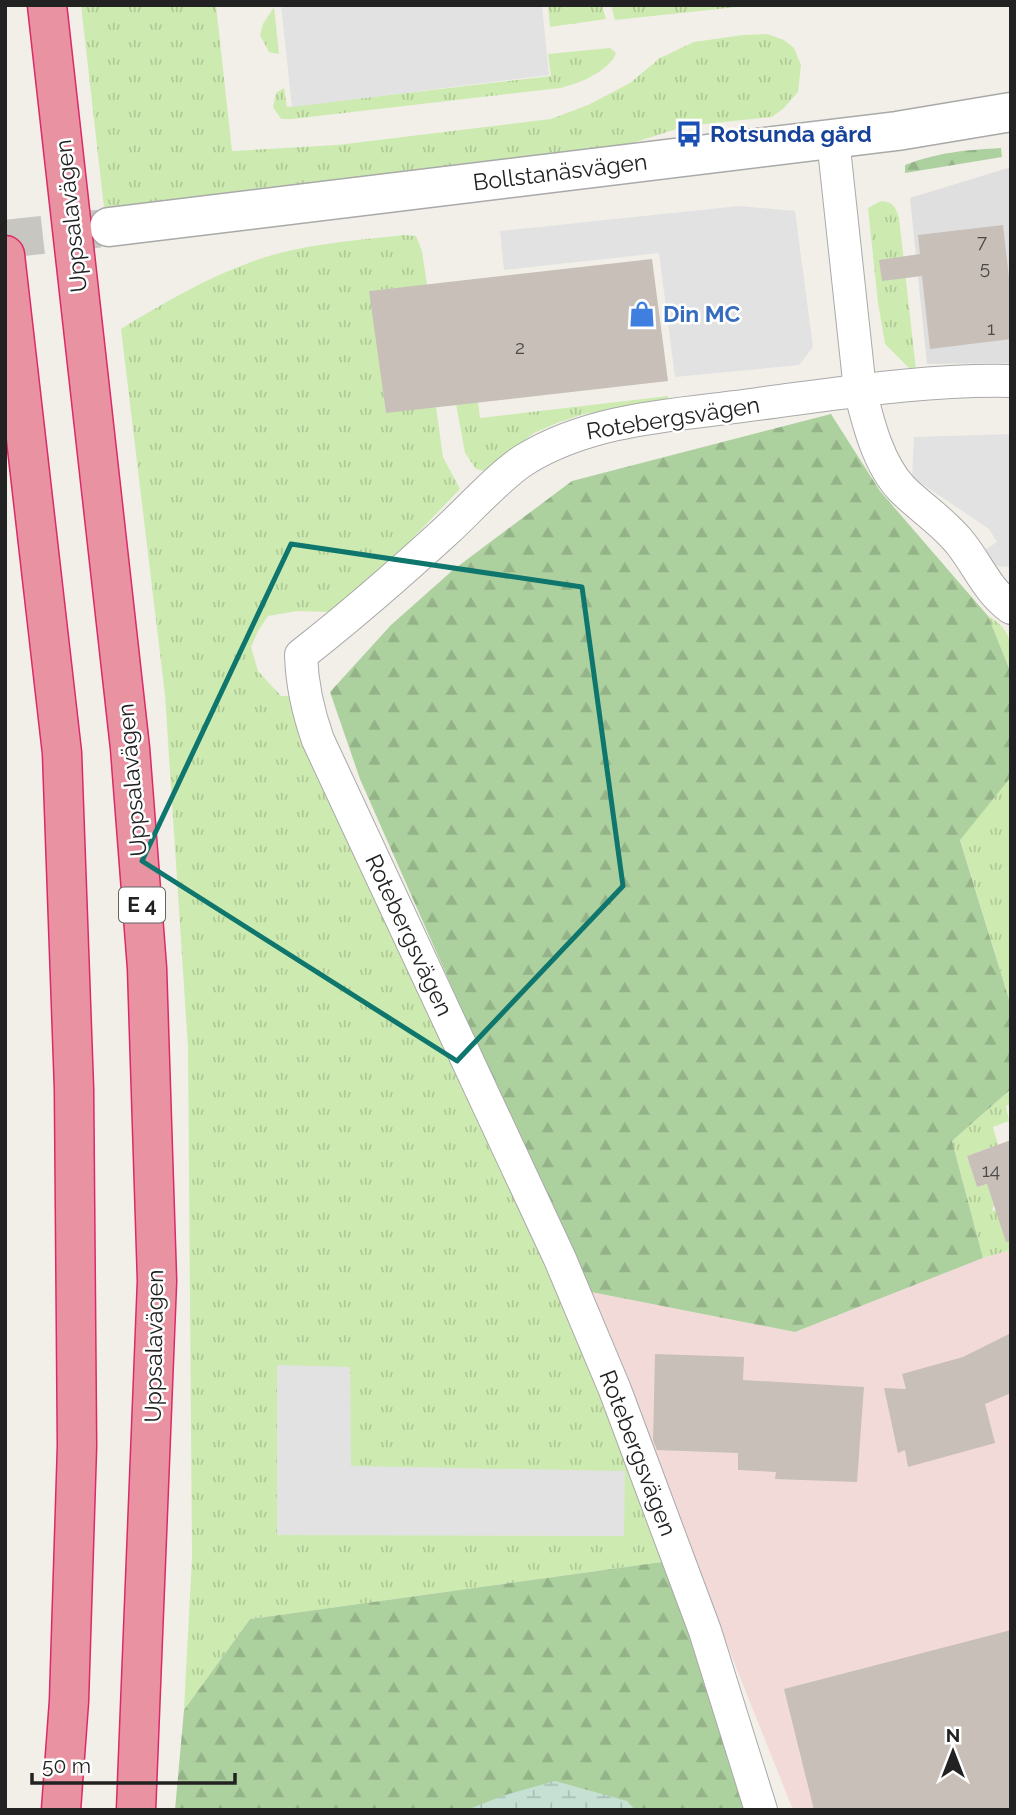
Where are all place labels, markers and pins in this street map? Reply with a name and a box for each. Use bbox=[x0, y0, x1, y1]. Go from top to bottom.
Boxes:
bus stop icon: Rotsunda gård bbox=[674, 119, 704, 149]
place label: Rotsunda gård bbox=[710, 120, 872, 147]
shop icon: Din MC bbox=[627, 299, 657, 329]
place label: Din MC bbox=[663, 300, 741, 327]

